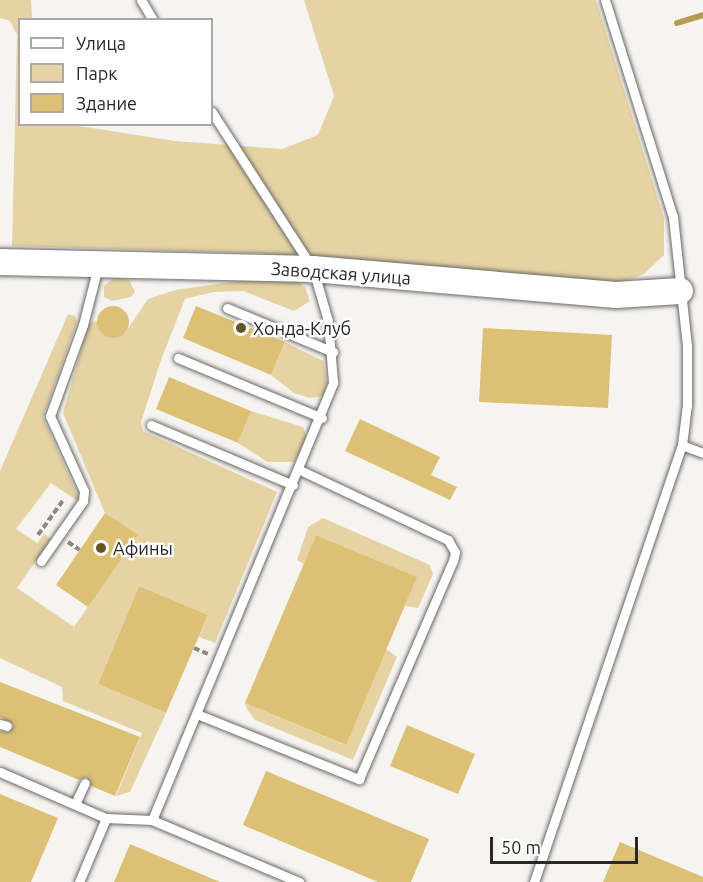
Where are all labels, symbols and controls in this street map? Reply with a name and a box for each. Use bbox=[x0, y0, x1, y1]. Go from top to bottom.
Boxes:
legend bbox=[18, 18, 213, 126]
text: Улица bbox=[76, 33, 126, 53]
text: Парк bbox=[76, 63, 117, 83]
text: Здание bbox=[76, 93, 137, 113]
street label: Заводская улица bbox=[270, 257, 412, 289]
place label: Хонда-Клуб bbox=[253, 317, 351, 339]
marker: Хонда-Клуб bbox=[234, 321, 248, 335]
place label: Афины bbox=[113, 537, 173, 559]
marker: Афины bbox=[94, 541, 108, 555]
scale bar bbox=[493, 825, 642, 863]
text: 50 m bbox=[501, 837, 541, 857]

